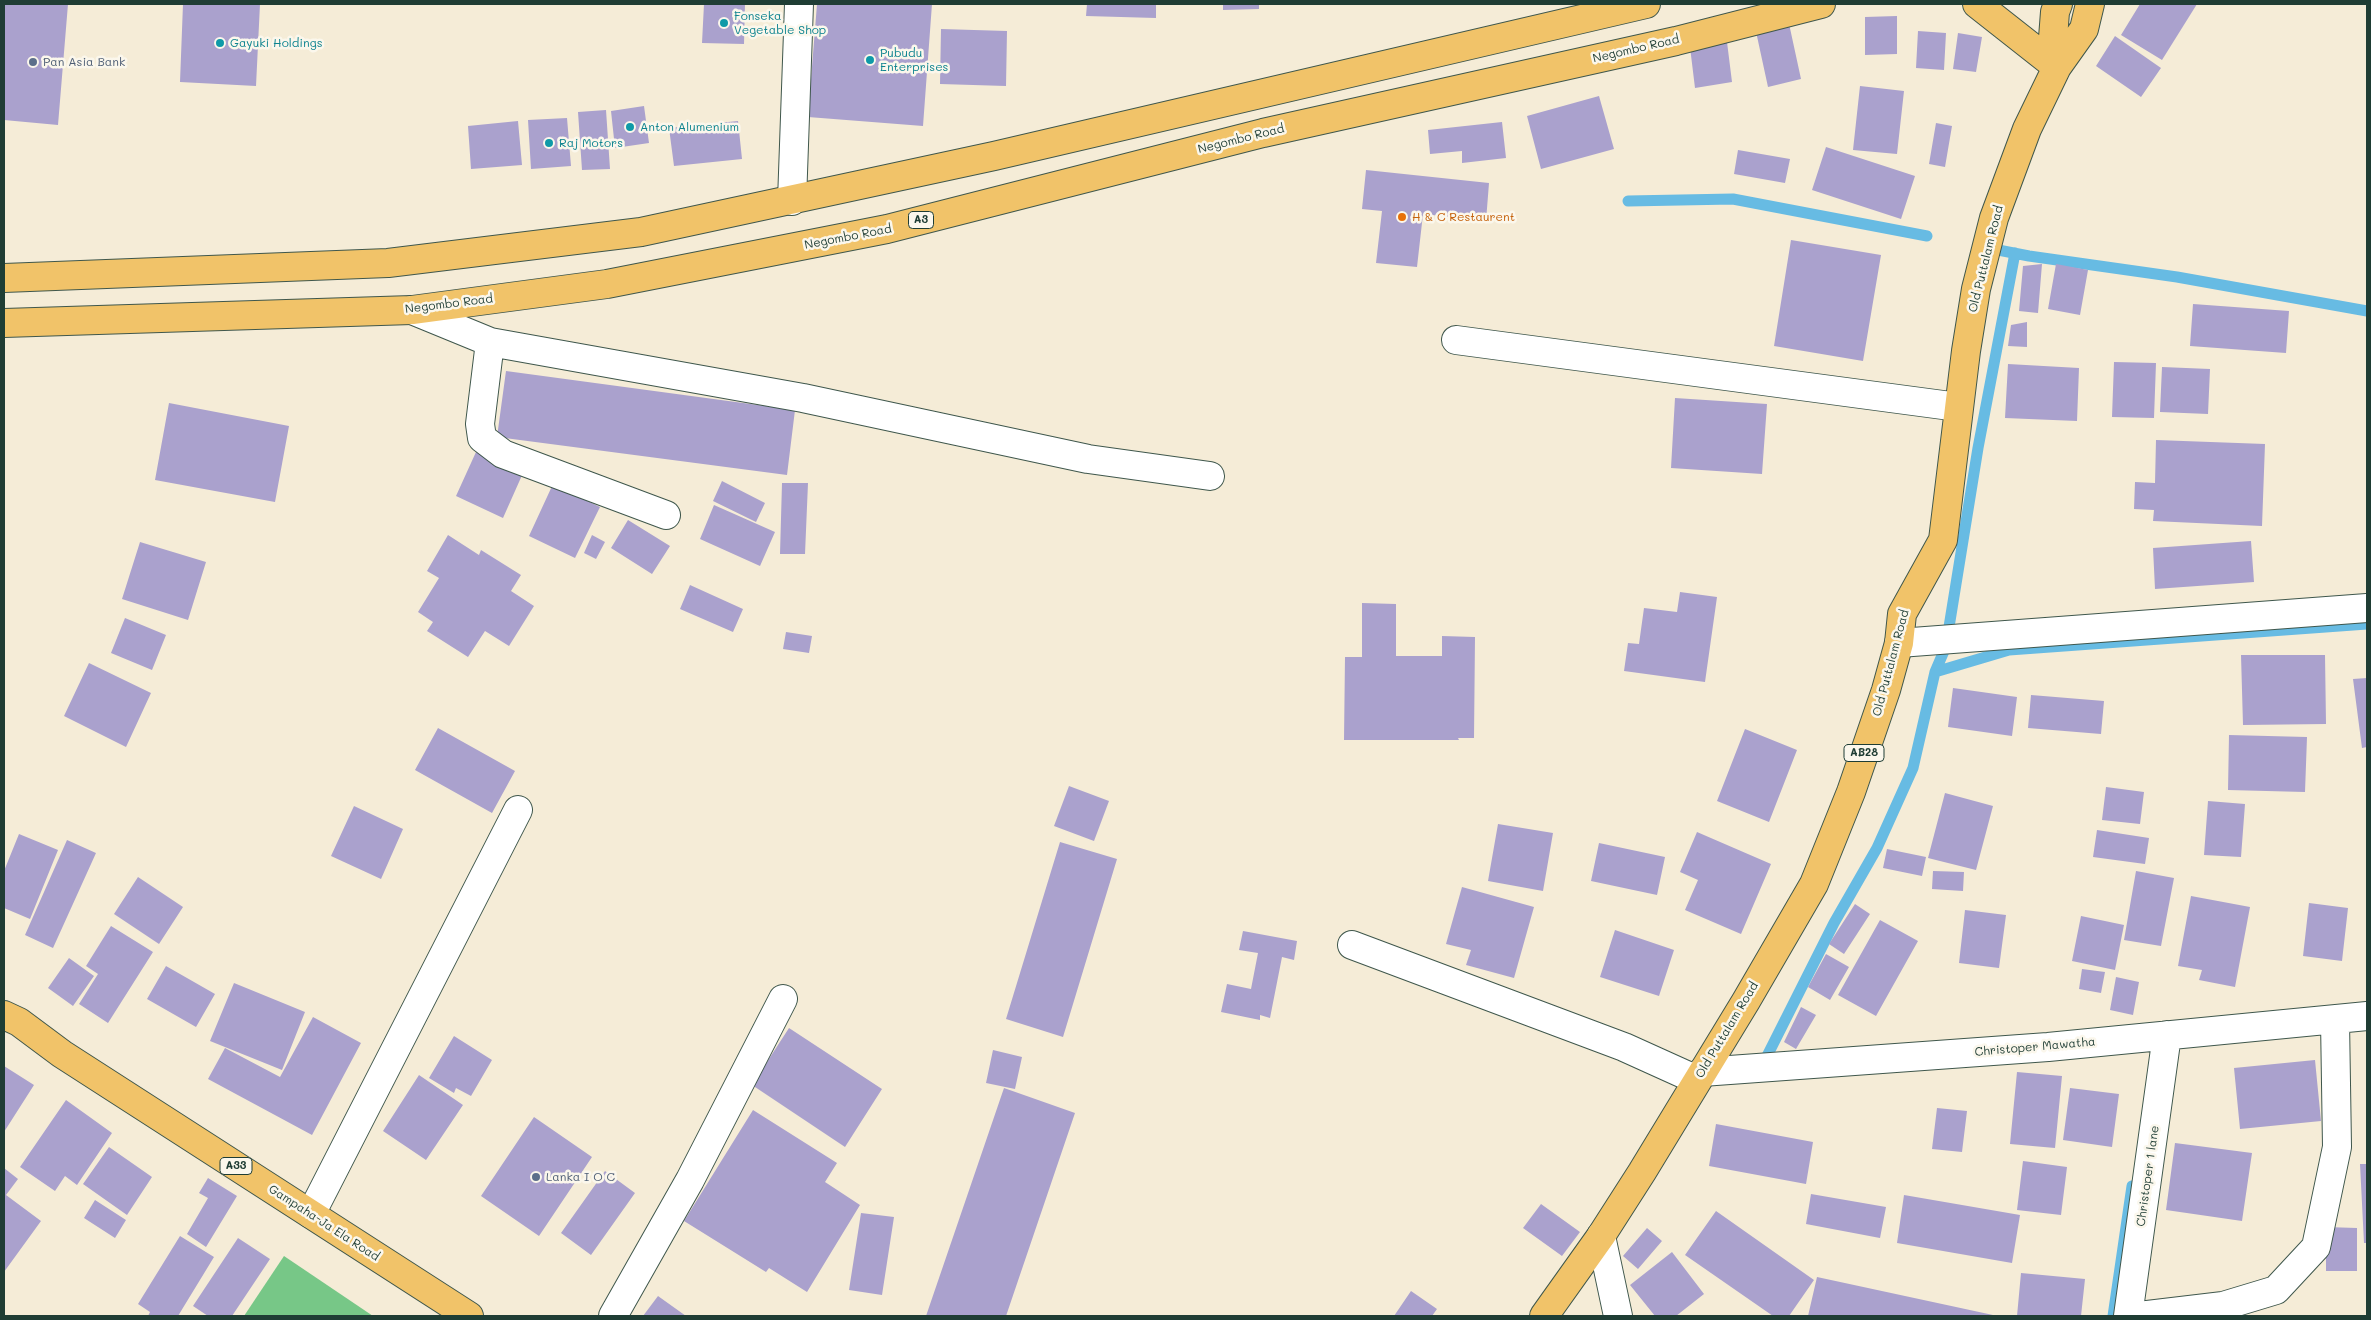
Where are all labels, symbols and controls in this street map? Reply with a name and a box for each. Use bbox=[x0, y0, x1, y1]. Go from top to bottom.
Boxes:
place label: Fonseka Vegetable Shop bbox=[734, 9, 826, 37]
marker: Fonseka Vegetable Shop bbox=[718, 17, 730, 29]
street label: Negombo Road bbox=[1591, 32, 1681, 66]
place label: Gayuki Holdings bbox=[230, 36, 322, 50]
marker: Gayuki Holdings bbox=[214, 37, 226, 49]
place label: Pubudu Enterprises bbox=[880, 46, 948, 74]
marker: Pubudu Enterprises bbox=[864, 54, 876, 66]
place label: Pan Asia Bank bbox=[43, 55, 125, 69]
marker: Pan Asia Bank bbox=[27, 56, 39, 68]
place label: Anton Alumenium bbox=[640, 120, 739, 134]
marker: Anton Alumenium bbox=[624, 121, 636, 133]
street label: Negombo Road bbox=[1196, 121, 1286, 157]
place label: Raj Motors bbox=[559, 136, 623, 150]
marker: Raj Motors bbox=[543, 137, 555, 149]
street label: Old Puttalam Road bbox=[1966, 204, 2006, 314]
place label: H & C Restaurent bbox=[1412, 210, 1515, 224]
marker: H & C Restaurent bbox=[1396, 211, 1408, 223]
road number: A3 bbox=[908, 212, 934, 228]
street label: Negombo Road bbox=[803, 221, 893, 253]
street label: Negombo Road bbox=[404, 291, 494, 317]
street label: Old Puttalam Road bbox=[1870, 608, 1912, 718]
road number: AB28 bbox=[1844, 744, 1884, 761]
street label: Old Puttalam Road bbox=[1693, 979, 1761, 1081]
street label: Christoper Mawatha bbox=[1974, 1035, 2096, 1059]
street label: Christoper 1 lane bbox=[2134, 1125, 2162, 1227]
road number: A33 bbox=[220, 1158, 252, 1174]
place label: Lanka I O C bbox=[546, 1170, 615, 1184]
marker: Lanka I O C bbox=[530, 1171, 542, 1183]
street label: Gampaha-Ja Ela Road bbox=[266, 1182, 382, 1264]

